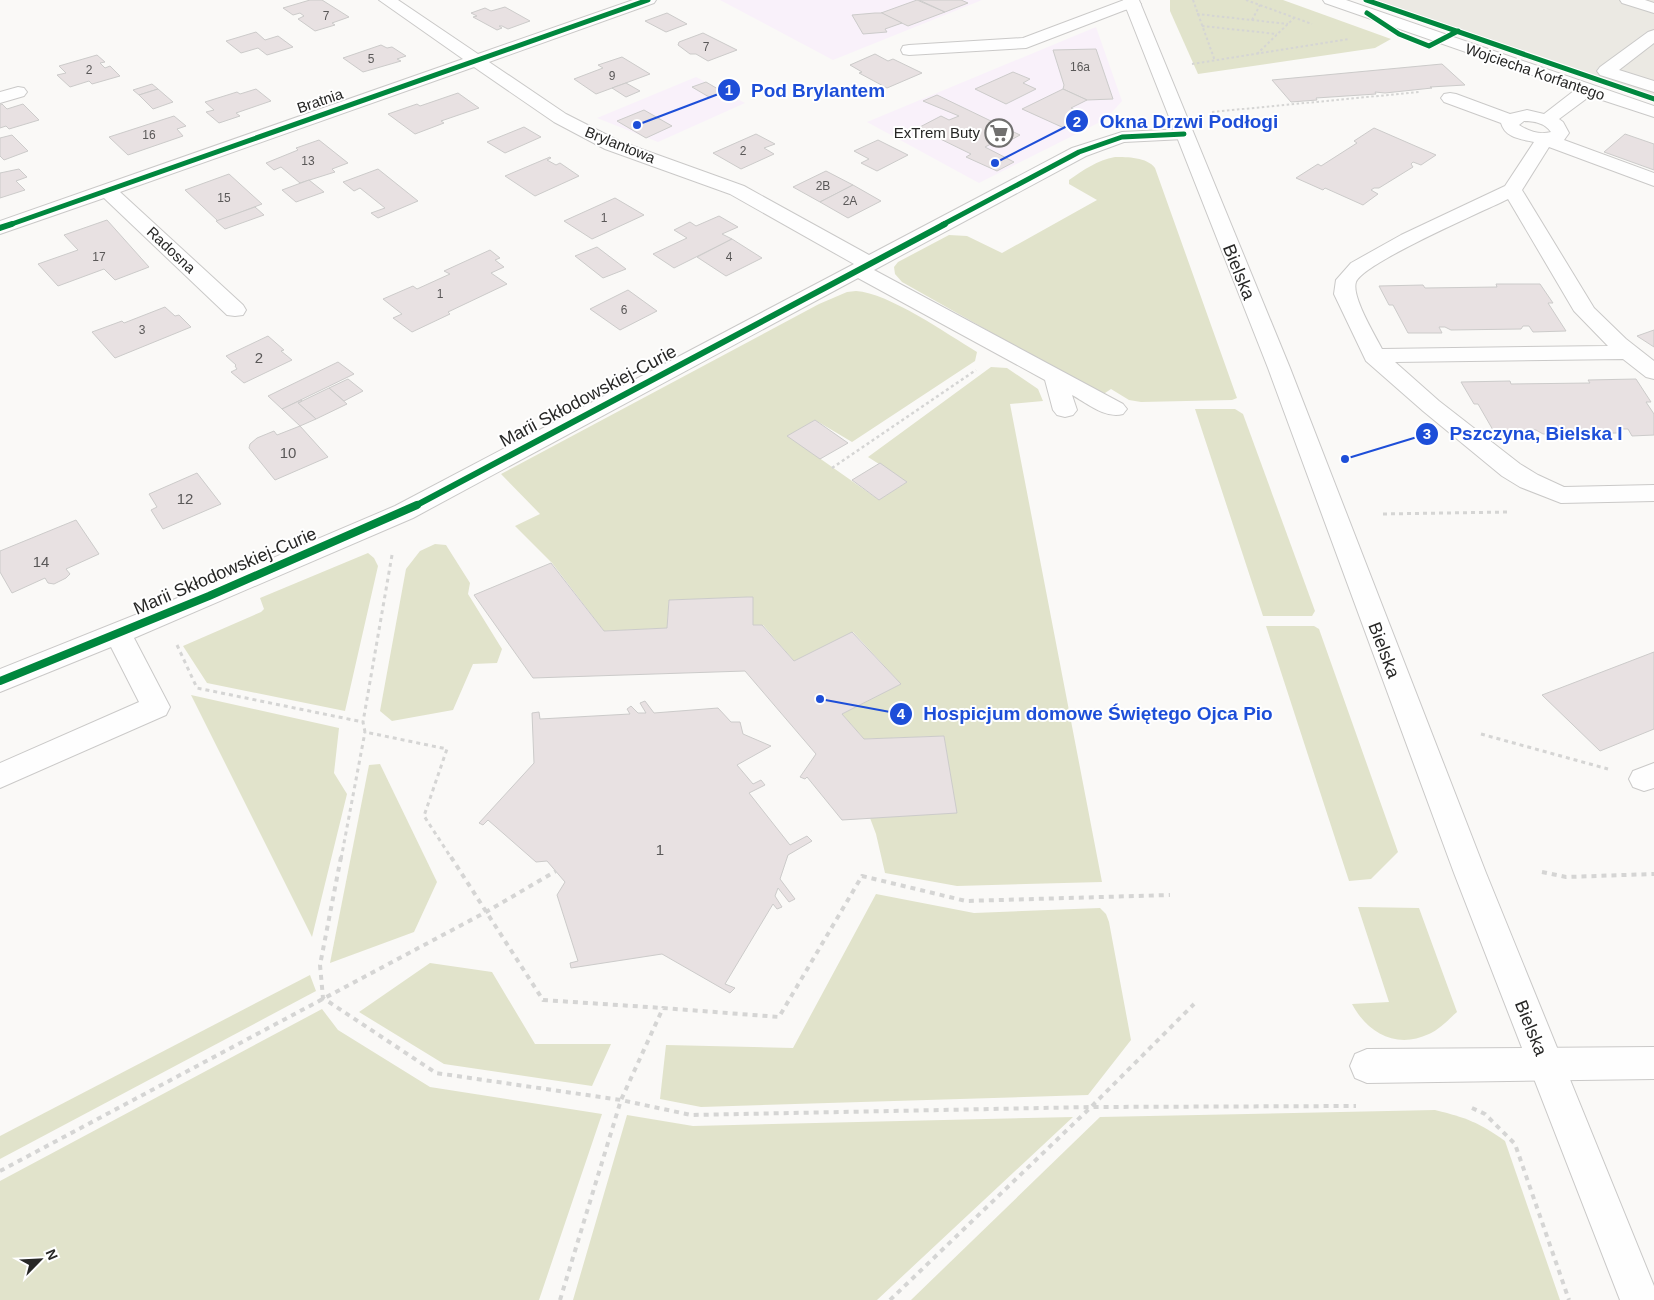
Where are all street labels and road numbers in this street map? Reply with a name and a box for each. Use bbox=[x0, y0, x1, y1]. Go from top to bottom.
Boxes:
street label: Wojciecha Korfantego bbox=[1463, 40, 1607, 103]
street label: Bratnia bbox=[295, 85, 346, 116]
street label: Brylantowa bbox=[583, 123, 658, 167]
street label: Radosna bbox=[144, 223, 200, 277]
street label: Bielska bbox=[1219, 241, 1260, 304]
street label: Marii Skłodowskiej-Curie bbox=[496, 341, 680, 451]
street label: Marii Skłodowskiej-Curie bbox=[130, 523, 320, 619]
street label: Bielska bbox=[1364, 619, 1404, 682]
street label: Bielska bbox=[1511, 997, 1552, 1060]

